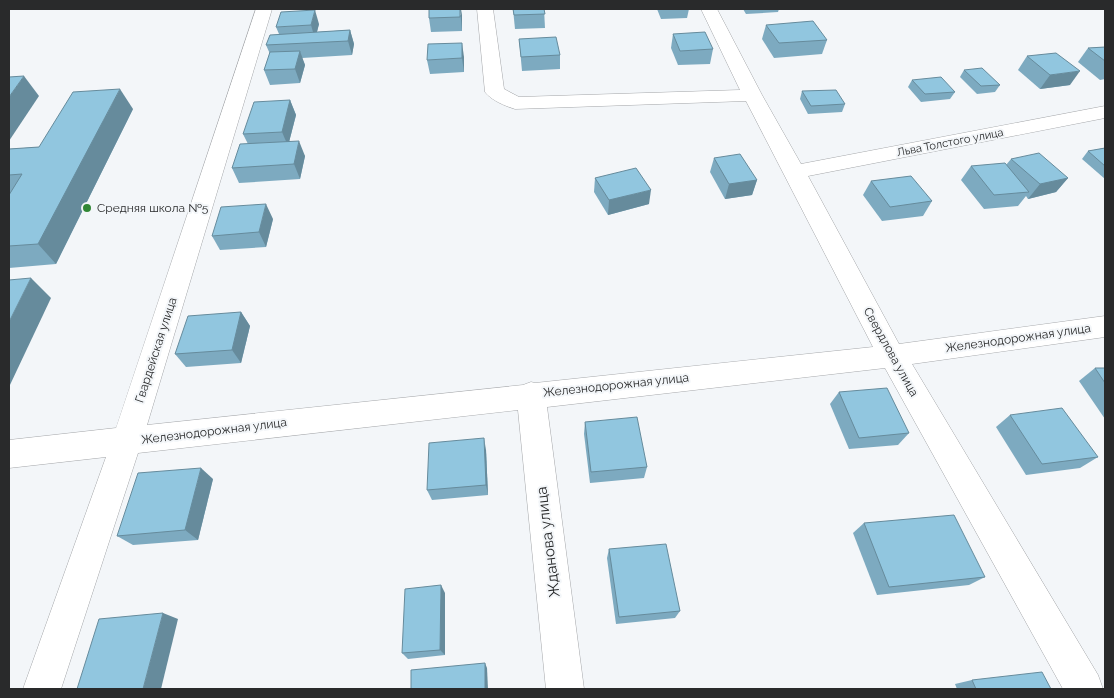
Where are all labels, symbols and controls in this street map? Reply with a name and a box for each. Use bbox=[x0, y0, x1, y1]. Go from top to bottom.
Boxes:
street label: Льва Толстого улица bbox=[896, 126, 1005, 159]
place label: Средняя школа №5 bbox=[97, 201, 209, 215]
marker: Средняя школа №5 bbox=[81, 202, 93, 214]
street label: Гвардейская улица bbox=[132, 296, 180, 404]
street label: Свердлова улица bbox=[861, 305, 921, 399]
street label: Железнодорожная улица bbox=[944, 321, 1092, 355]
street label: Железнодорожная улица bbox=[542, 370, 690, 400]
street label: Железнодорожная улица bbox=[140, 415, 288, 447]
street label: Жданова улица bbox=[532, 486, 564, 598]

